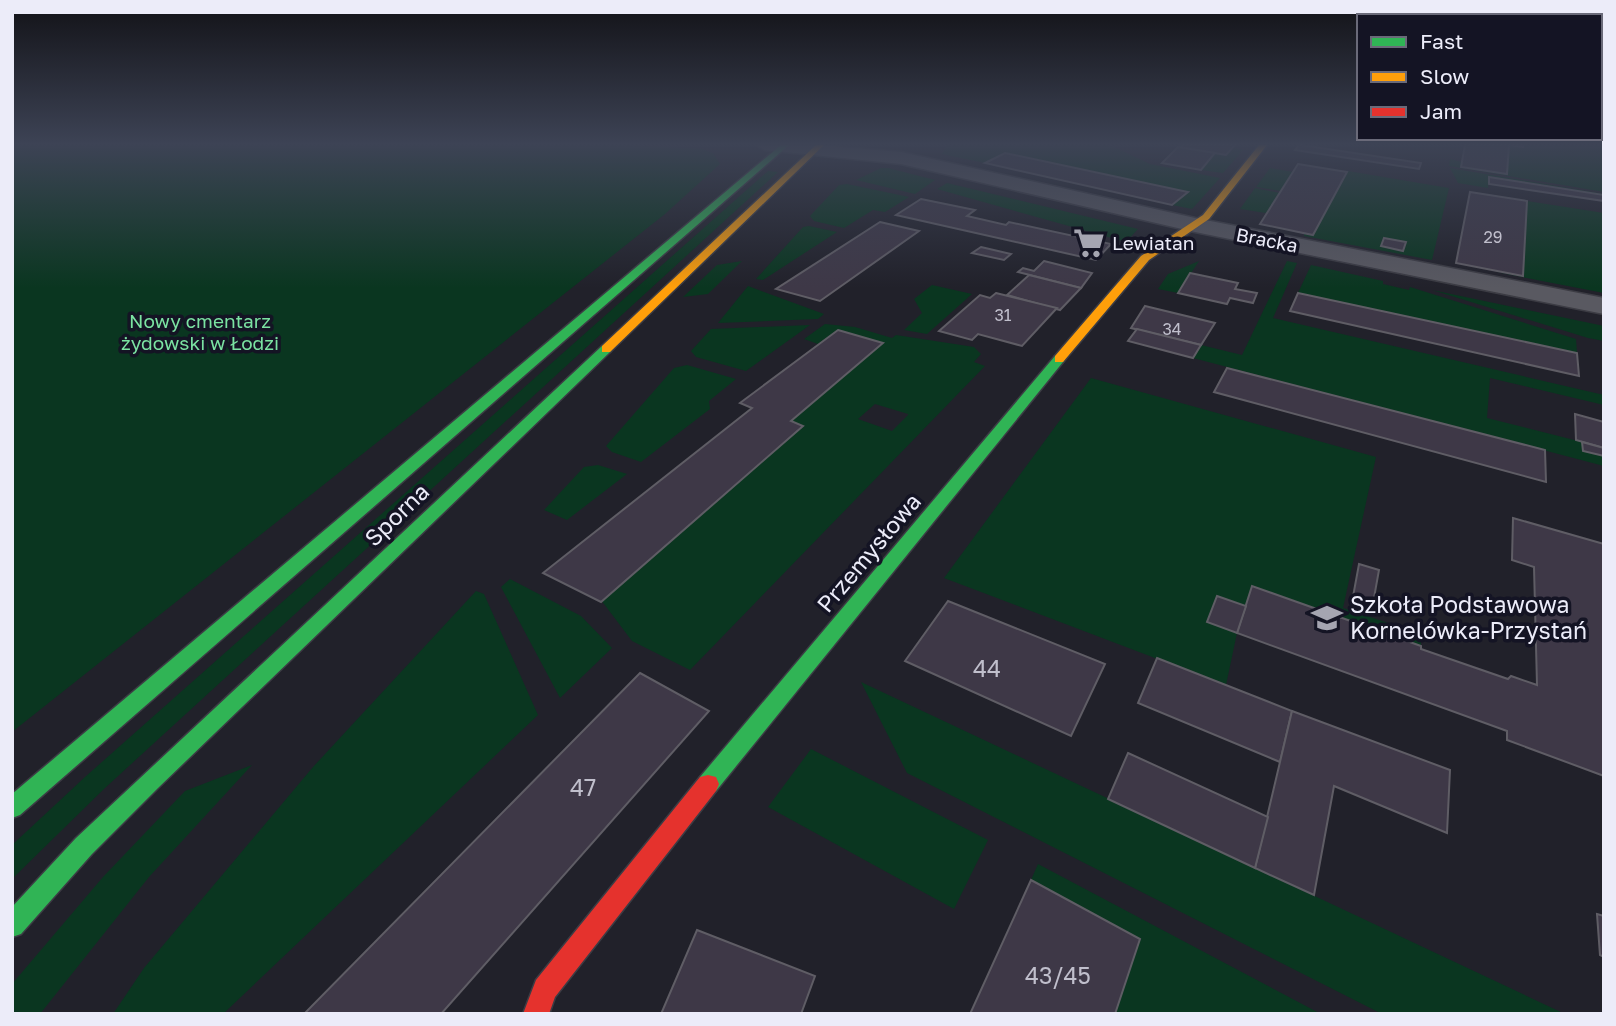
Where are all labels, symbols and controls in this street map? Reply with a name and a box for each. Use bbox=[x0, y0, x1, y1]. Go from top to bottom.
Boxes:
legend bbox=[1357, 14, 1602, 140]
text: Fast bbox=[1420, 28, 1463, 54]
text: Slow bbox=[1420, 63, 1469, 89]
text: Jam bbox=[1420, 98, 1462, 124]
street label: Bracka bbox=[1234, 222, 1300, 257]
supermarket icon: Lewiatan bbox=[1072, 226, 1106, 260]
house number: 29 bbox=[1484, 227, 1502, 247]
place label: Lewiatan bbox=[1112, 231, 1195, 254]
house number: 31 bbox=[994, 305, 1012, 325]
park label: Nowy cmentarz żydowski w Łodzi bbox=[121, 309, 279, 354]
house number: 34 bbox=[1162, 319, 1182, 339]
street label: Sporna bbox=[358, 477, 434, 552]
street label: Przemysłowa bbox=[810, 487, 926, 618]
place label: Szkoła Podstawowa Kornelówka-Przystań bbox=[1350, 590, 1587, 644]
school or university icon: Szkoła Podstawowa Kornelówka-Przystań bbox=[1310, 601, 1344, 635]
house number: 44 bbox=[973, 654, 1001, 682]
house number: 47 bbox=[570, 773, 596, 801]
house number: 43/45 bbox=[1025, 961, 1091, 989]

